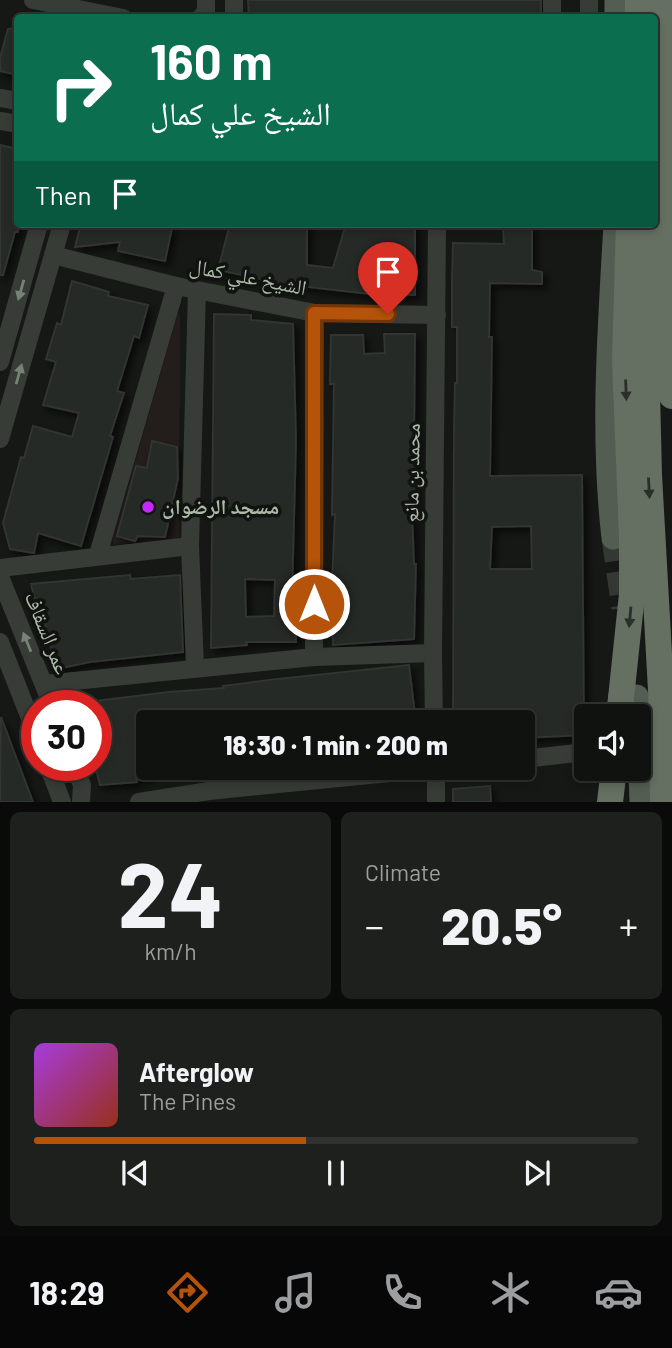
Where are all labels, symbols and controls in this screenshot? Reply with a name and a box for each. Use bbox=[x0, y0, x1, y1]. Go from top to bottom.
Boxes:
text: 160 m bbox=[150, 31, 272, 90]
icon: right bbox=[35, 42, 126, 133]
text: الشيخ علي كمال bbox=[150, 93, 331, 131]
icon: arrive bbox=[106, 175, 144, 213]
text: Then bbox=[35, 179, 92, 210]
pin bbox=[358, 242, 418, 314]
street label: الشيخ علي كمال bbox=[187, 252, 309, 304]
icon: arrive bbox=[369, 253, 407, 291]
one-way arrow bbox=[15, 279, 25, 300]
one-way arrow bbox=[14, 363, 24, 384]
one-way arrow bbox=[621, 379, 632, 401]
street label: محمد بن مانع bbox=[397, 423, 426, 523]
one-way arrow bbox=[644, 477, 655, 499]
place label: مسجد الرضوان bbox=[162, 493, 279, 519]
marker: مسجد الرضوان bbox=[140, 499, 156, 515]
position arrow bbox=[277, 567, 351, 641]
street label: عمر السقاف bbox=[21, 588, 76, 678]
one-way arrow bbox=[624, 607, 635, 629]
one-way arrow bbox=[21, 631, 32, 652]
speed limit sign: 30 bbox=[21, 690, 112, 781]
map controls bbox=[574, 704, 651, 781]
button: sound bbox=[574, 704, 651, 781]
text: 18:30 · 1 min · 200 m bbox=[223, 729, 448, 760]
text: 24 bbox=[117, 837, 224, 946]
text: Climate bbox=[365, 858, 441, 886]
text: 20.5° bbox=[441, 893, 562, 955]
text: − bbox=[365, 902, 384, 948]
text: + bbox=[619, 902, 638, 948]
text: km/h bbox=[144, 937, 197, 965]
text: Afterglow bbox=[139, 1056, 254, 1087]
text: The Pines bbox=[139, 1087, 236, 1115]
icon: previous bbox=[116, 1154, 154, 1192]
icon: pause bbox=[317, 1154, 355, 1192]
icon: next bbox=[518, 1154, 556, 1192]
icon: directions bbox=[163, 1268, 212, 1317]
icon: music bbox=[271, 1268, 320, 1317]
icon: phone bbox=[378, 1268, 427, 1317]
icon: climate bbox=[486, 1268, 535, 1317]
icon: car bbox=[594, 1268, 643, 1317]
text: 18:29 bbox=[29, 1273, 105, 1311]

